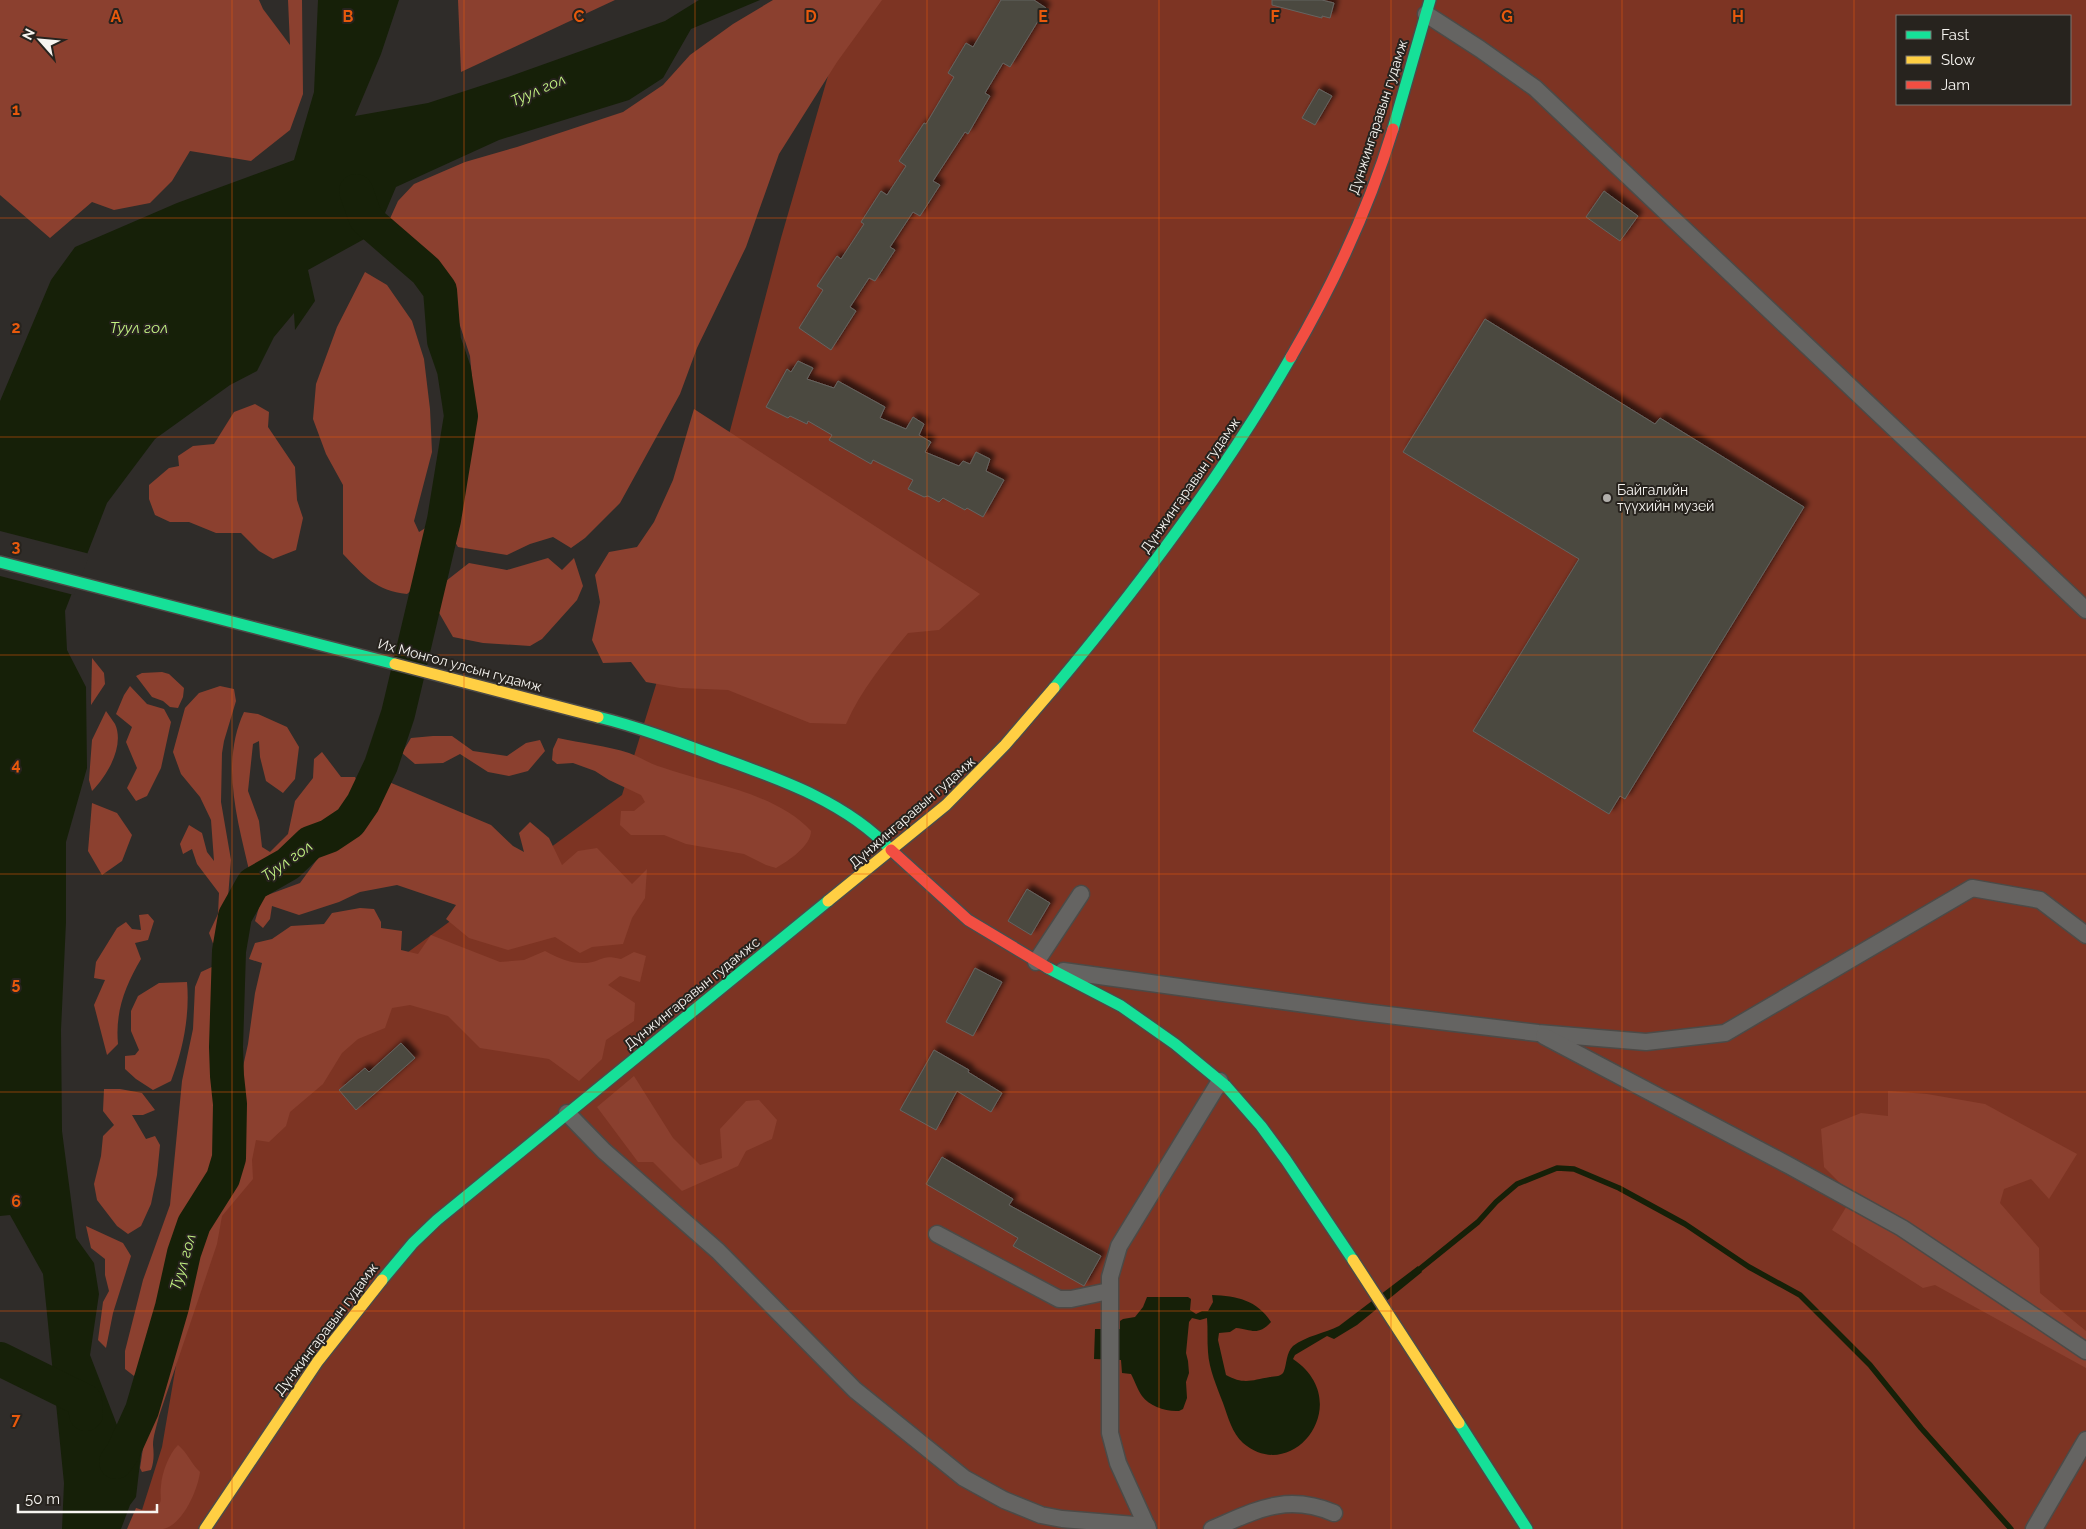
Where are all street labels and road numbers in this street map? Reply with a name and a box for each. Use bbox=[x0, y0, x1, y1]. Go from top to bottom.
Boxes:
street label: Дүнжингаравын гудамж bbox=[1345, 38, 1411, 196]
street label: Дүнжингаравын гудамж bbox=[1137, 414, 1243, 556]
street label: Их Монгол улсын гудамж bbox=[376, 635, 544, 695]
street label: Дүнжингаравын гудамж bbox=[846, 753, 978, 871]
street label: Дүнжингаравын гудамжс bbox=[621, 933, 763, 1053]
street label: Дүнжингаравын гудамж bbox=[271, 1260, 381, 1398]

